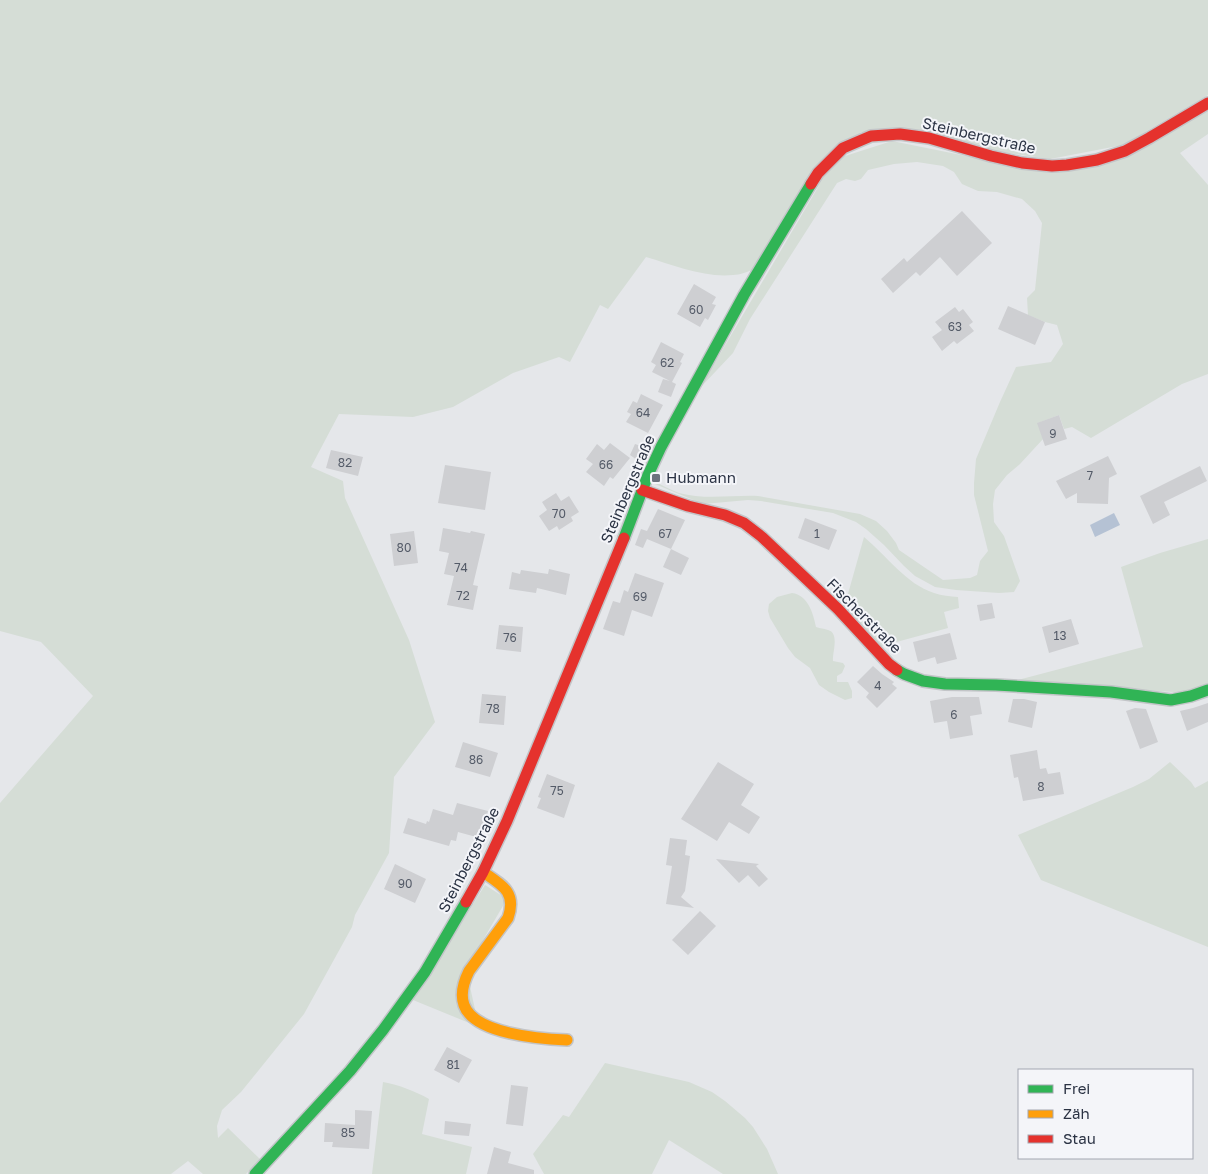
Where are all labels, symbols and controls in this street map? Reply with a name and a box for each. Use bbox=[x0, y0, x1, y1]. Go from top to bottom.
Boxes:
street label: Steinbergstraße bbox=[921, 113, 1038, 157]
house number: 60 bbox=[689, 302, 703, 317]
house number: 63 bbox=[948, 319, 962, 334]
house number: 62 bbox=[660, 355, 674, 370]
house number: 64 bbox=[636, 405, 650, 420]
house number: 9 bbox=[1049, 426, 1057, 441]
street label: Steinbergstraße bbox=[596, 432, 658, 545]
house number: 82 bbox=[338, 455, 352, 470]
house number: 66 bbox=[599, 457, 613, 472]
place label: Hubmann bbox=[666, 468, 736, 486]
house number: 7 bbox=[1087, 468, 1093, 483]
marker: Hubmann bbox=[650, 472, 662, 484]
house number: 70 bbox=[552, 506, 566, 521]
house number: 67 bbox=[658, 526, 672, 541]
house number: 1 bbox=[814, 526, 820, 541]
house number: 80 bbox=[397, 540, 411, 555]
house number: 74 bbox=[454, 560, 468, 575]
street label: Fischerstraße bbox=[824, 574, 906, 657]
house number: 72 bbox=[456, 588, 470, 603]
house number: 69 bbox=[633, 589, 647, 604]
house number: 13 bbox=[1054, 628, 1066, 643]
house number: 76 bbox=[503, 630, 517, 645]
house number: 4 bbox=[874, 678, 882, 693]
house number: 78 bbox=[486, 701, 500, 716]
house number: 6 bbox=[950, 707, 958, 722]
house number: 86 bbox=[469, 752, 483, 767]
house number: 8 bbox=[1037, 779, 1045, 794]
house number: 75 bbox=[550, 783, 564, 798]
street label: Steinbergstraße bbox=[434, 804, 503, 915]
house number: 90 bbox=[398, 876, 412, 891]
house number: 81 bbox=[446, 1057, 460, 1072]
legend bbox=[1018, 1069, 1193, 1159]
text: Frei bbox=[1063, 1079, 1090, 1097]
text: Zäh bbox=[1063, 1104, 1090, 1122]
house number: 85 bbox=[341, 1125, 355, 1140]
text: Stau bbox=[1063, 1129, 1096, 1147]

